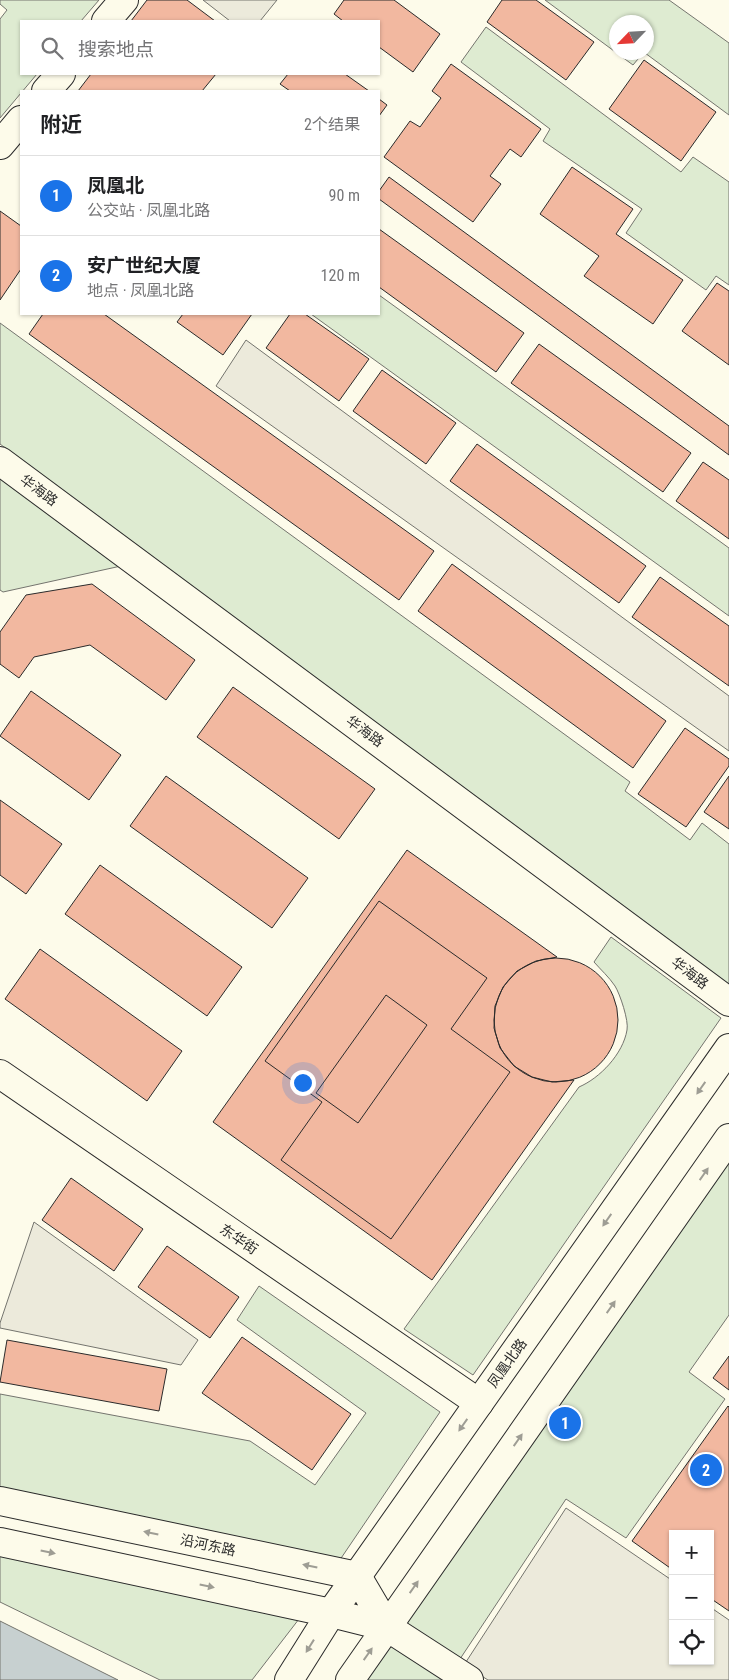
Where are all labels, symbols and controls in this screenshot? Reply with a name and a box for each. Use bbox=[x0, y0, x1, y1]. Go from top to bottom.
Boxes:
north arrow bbox=[609, 15, 654, 60]
search box bbox=[20, 20, 380, 75]
icon: search bbox=[38, 34, 66, 62]
text: 搜索地点 bbox=[78, 38, 154, 61]
text: 附近 bbox=[40, 113, 82, 137]
text: 2个结果 bbox=[304, 115, 360, 134]
text: 凤凰北 bbox=[87, 174, 144, 197]
text: 1 bbox=[52, 186, 60, 205]
text: 90 m bbox=[328, 186, 360, 205]
text: 公交站 · 凤凰北路 bbox=[87, 201, 210, 220]
text: 安广世纪大厦 bbox=[87, 254, 201, 277]
text: 2 bbox=[52, 266, 60, 285]
text: 120 m bbox=[321, 266, 360, 285]
text: 地点 · 凤凰北路 bbox=[87, 281, 194, 300]
street label: 华海路 bbox=[17, 471, 61, 509]
street label: 华海路 bbox=[343, 712, 387, 750]
street label: 华海路 bbox=[668, 954, 712, 992]
your location bbox=[290, 1070, 316, 1096]
one-way arrow bbox=[696, 1081, 706, 1094]
one-way arrow bbox=[699, 1167, 709, 1180]
one-way arrow bbox=[602, 1214, 612, 1227]
street label: 东华街 bbox=[217, 1221, 261, 1257]
one-way arrow bbox=[606, 1300, 616, 1313]
street label: 凤凰北路 bbox=[484, 1335, 530, 1391]
pin: 1 bbox=[549, 1404, 581, 1442]
one-way arrow bbox=[458, 1418, 468, 1432]
one-way arrow bbox=[513, 1433, 523, 1447]
pin: 2 bbox=[690, 1451, 722, 1489]
one-way arrow bbox=[143, 1529, 158, 1537]
map controls bbox=[669, 1530, 714, 1665]
button: + bbox=[669, 1530, 714, 1575]
street label: 沿河东路 bbox=[179, 1531, 237, 1559]
one-way arrow bbox=[40, 1548, 55, 1556]
one-way arrow bbox=[302, 1562, 317, 1570]
button: − bbox=[669, 1575, 714, 1620]
one-way arrow bbox=[409, 1581, 419, 1594]
one-way arrow bbox=[199, 1582, 214, 1590]
button: locate bbox=[669, 1620, 714, 1665]
one-way arrow bbox=[305, 1640, 314, 1653]
one-way arrow bbox=[363, 1647, 373, 1660]

